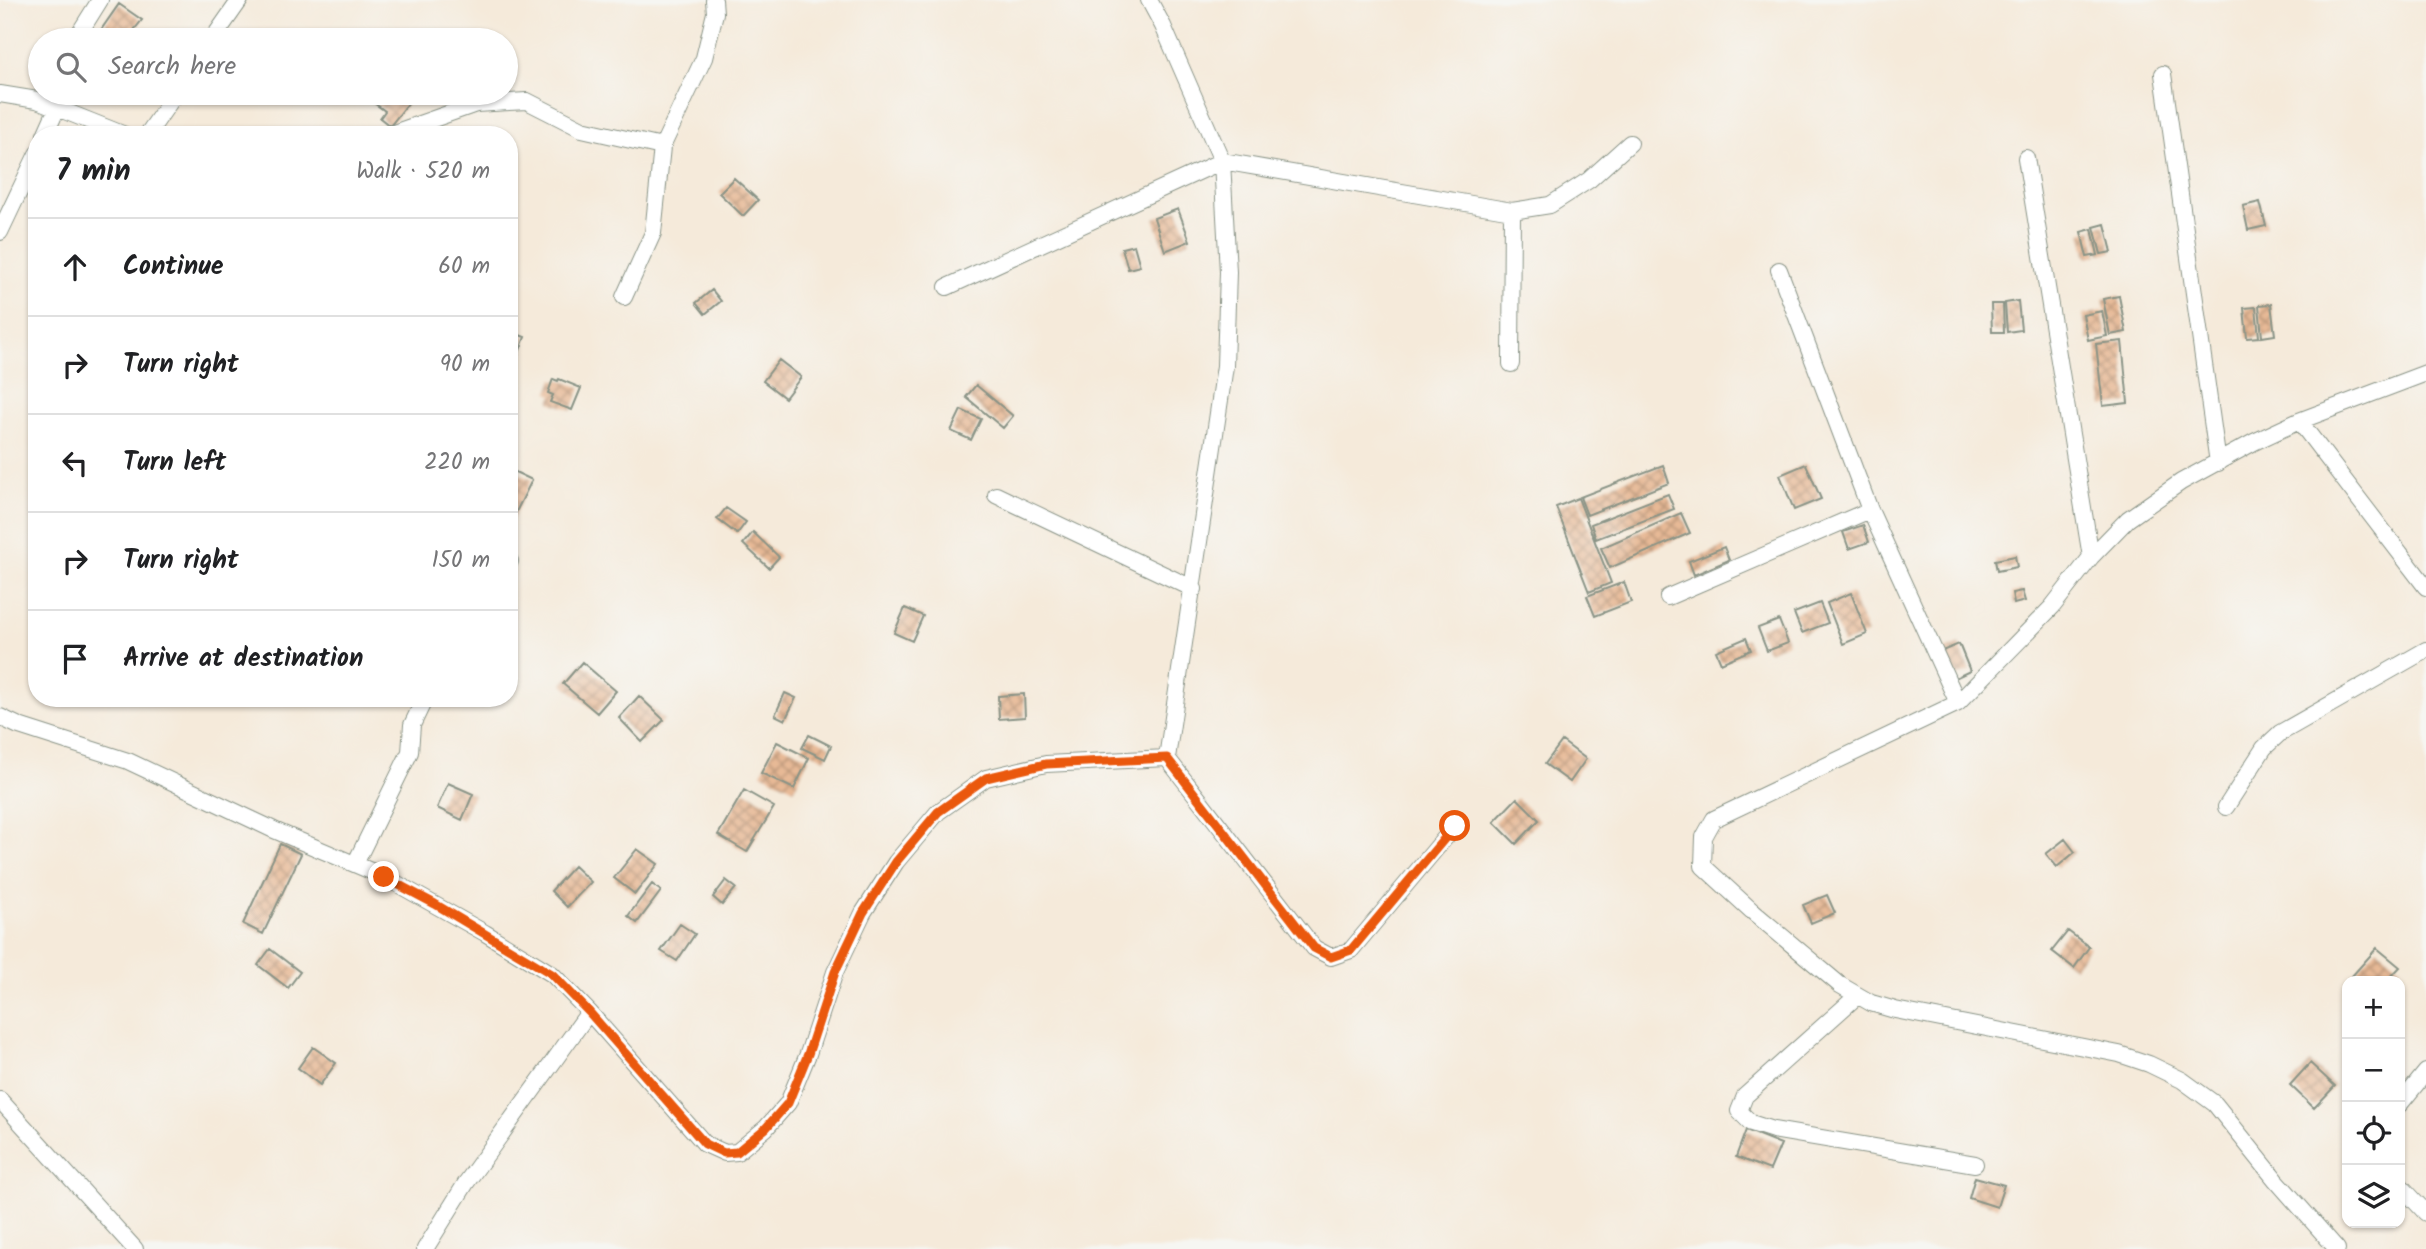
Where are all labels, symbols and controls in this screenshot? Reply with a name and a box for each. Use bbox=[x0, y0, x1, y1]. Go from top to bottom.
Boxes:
search box bbox=[28, 28, 518, 105]
text: Search here bbox=[108, 46, 236, 88]
icon: search bbox=[52, 48, 90, 86]
text: 7 min bbox=[56, 148, 131, 196]
text: Walk · 520 m bbox=[356, 154, 490, 190]
text: Continue bbox=[123, 246, 224, 288]
icon: ahead bbox=[56, 248, 94, 286]
text: 60 m bbox=[438, 249, 490, 285]
text: Turn right bbox=[123, 344, 239, 386]
icon: right bbox=[56, 346, 94, 384]
text: 90 m bbox=[440, 347, 490, 383]
text: Turn left bbox=[123, 442, 226, 484]
icon: left bbox=[56, 444, 94, 482]
text: 220 m bbox=[424, 445, 490, 481]
text: Turn right bbox=[123, 540, 239, 582]
icon: right bbox=[56, 542, 94, 580]
text: 150 m bbox=[431, 543, 490, 579]
text: Arrive at destination bbox=[123, 638, 363, 680]
icon: arrive bbox=[56, 640, 94, 678]
route start bbox=[1439, 810, 1470, 841]
route end bbox=[368, 861, 399, 892]
map controls bbox=[2342, 976, 2405, 1228]
button: + bbox=[2342, 976, 2405, 1039]
button: − bbox=[2342, 1039, 2405, 1102]
button: locate bbox=[2342, 1102, 2405, 1165]
button: layers bbox=[2342, 1165, 2405, 1228]

